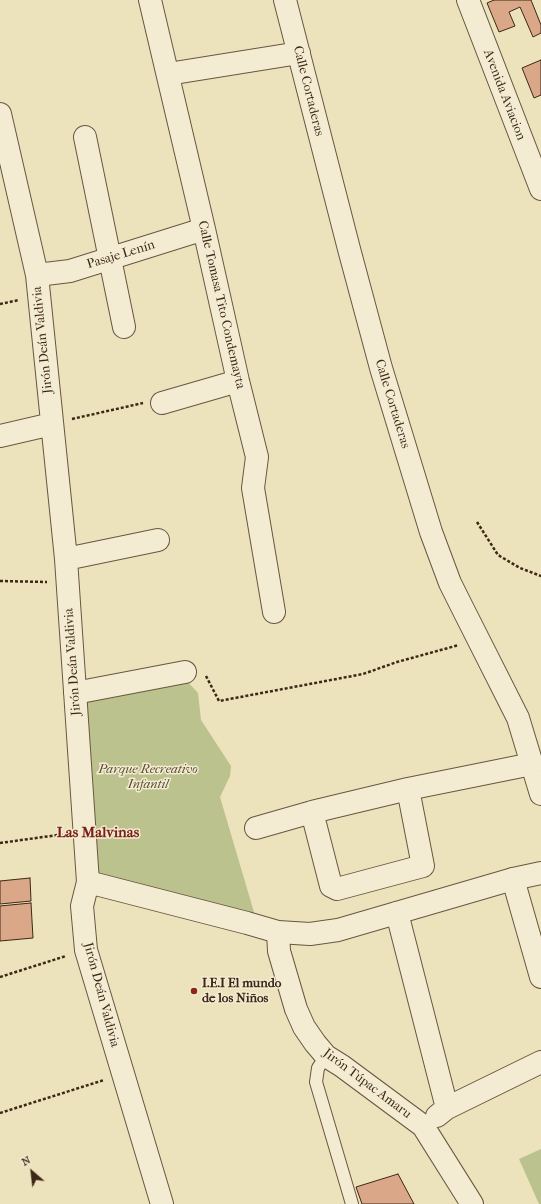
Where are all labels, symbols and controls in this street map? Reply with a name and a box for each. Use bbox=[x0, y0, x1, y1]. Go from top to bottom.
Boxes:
street label: Calle Cortaderas bbox=[289, 44, 327, 138]
street label: Avenida Aviacion bbox=[480, 47, 528, 143]
street label: Calle Tomasa Tito Condemayta bbox=[194, 219, 248, 391]
street label: Pasaje Lenín bbox=[85, 237, 157, 273]
street label: Jirón Deán Valdivia bbox=[30, 286, 56, 394]
street label: Calle Cortaderas bbox=[371, 358, 413, 450]
street label: Jirón Deán Valdivia bbox=[61, 608, 85, 716]
park label: Parque Recreativo Infantil bbox=[98, 762, 198, 793]
district label: Las Malvinas bbox=[57, 824, 139, 842]
street label: Jirón Deán Valdivia bbox=[80, 941, 122, 1049]
place label: I.E.I El mundo de los Niños bbox=[202, 976, 281, 1007]
marker: I.E.I El mundo de los Niños bbox=[189, 986, 199, 996]
street label: Jirón Túpac Amaru bbox=[320, 1046, 414, 1122]
north arrow bbox=[12, 1152, 52, 1192]
text: N bbox=[19, 1153, 33, 1169]

